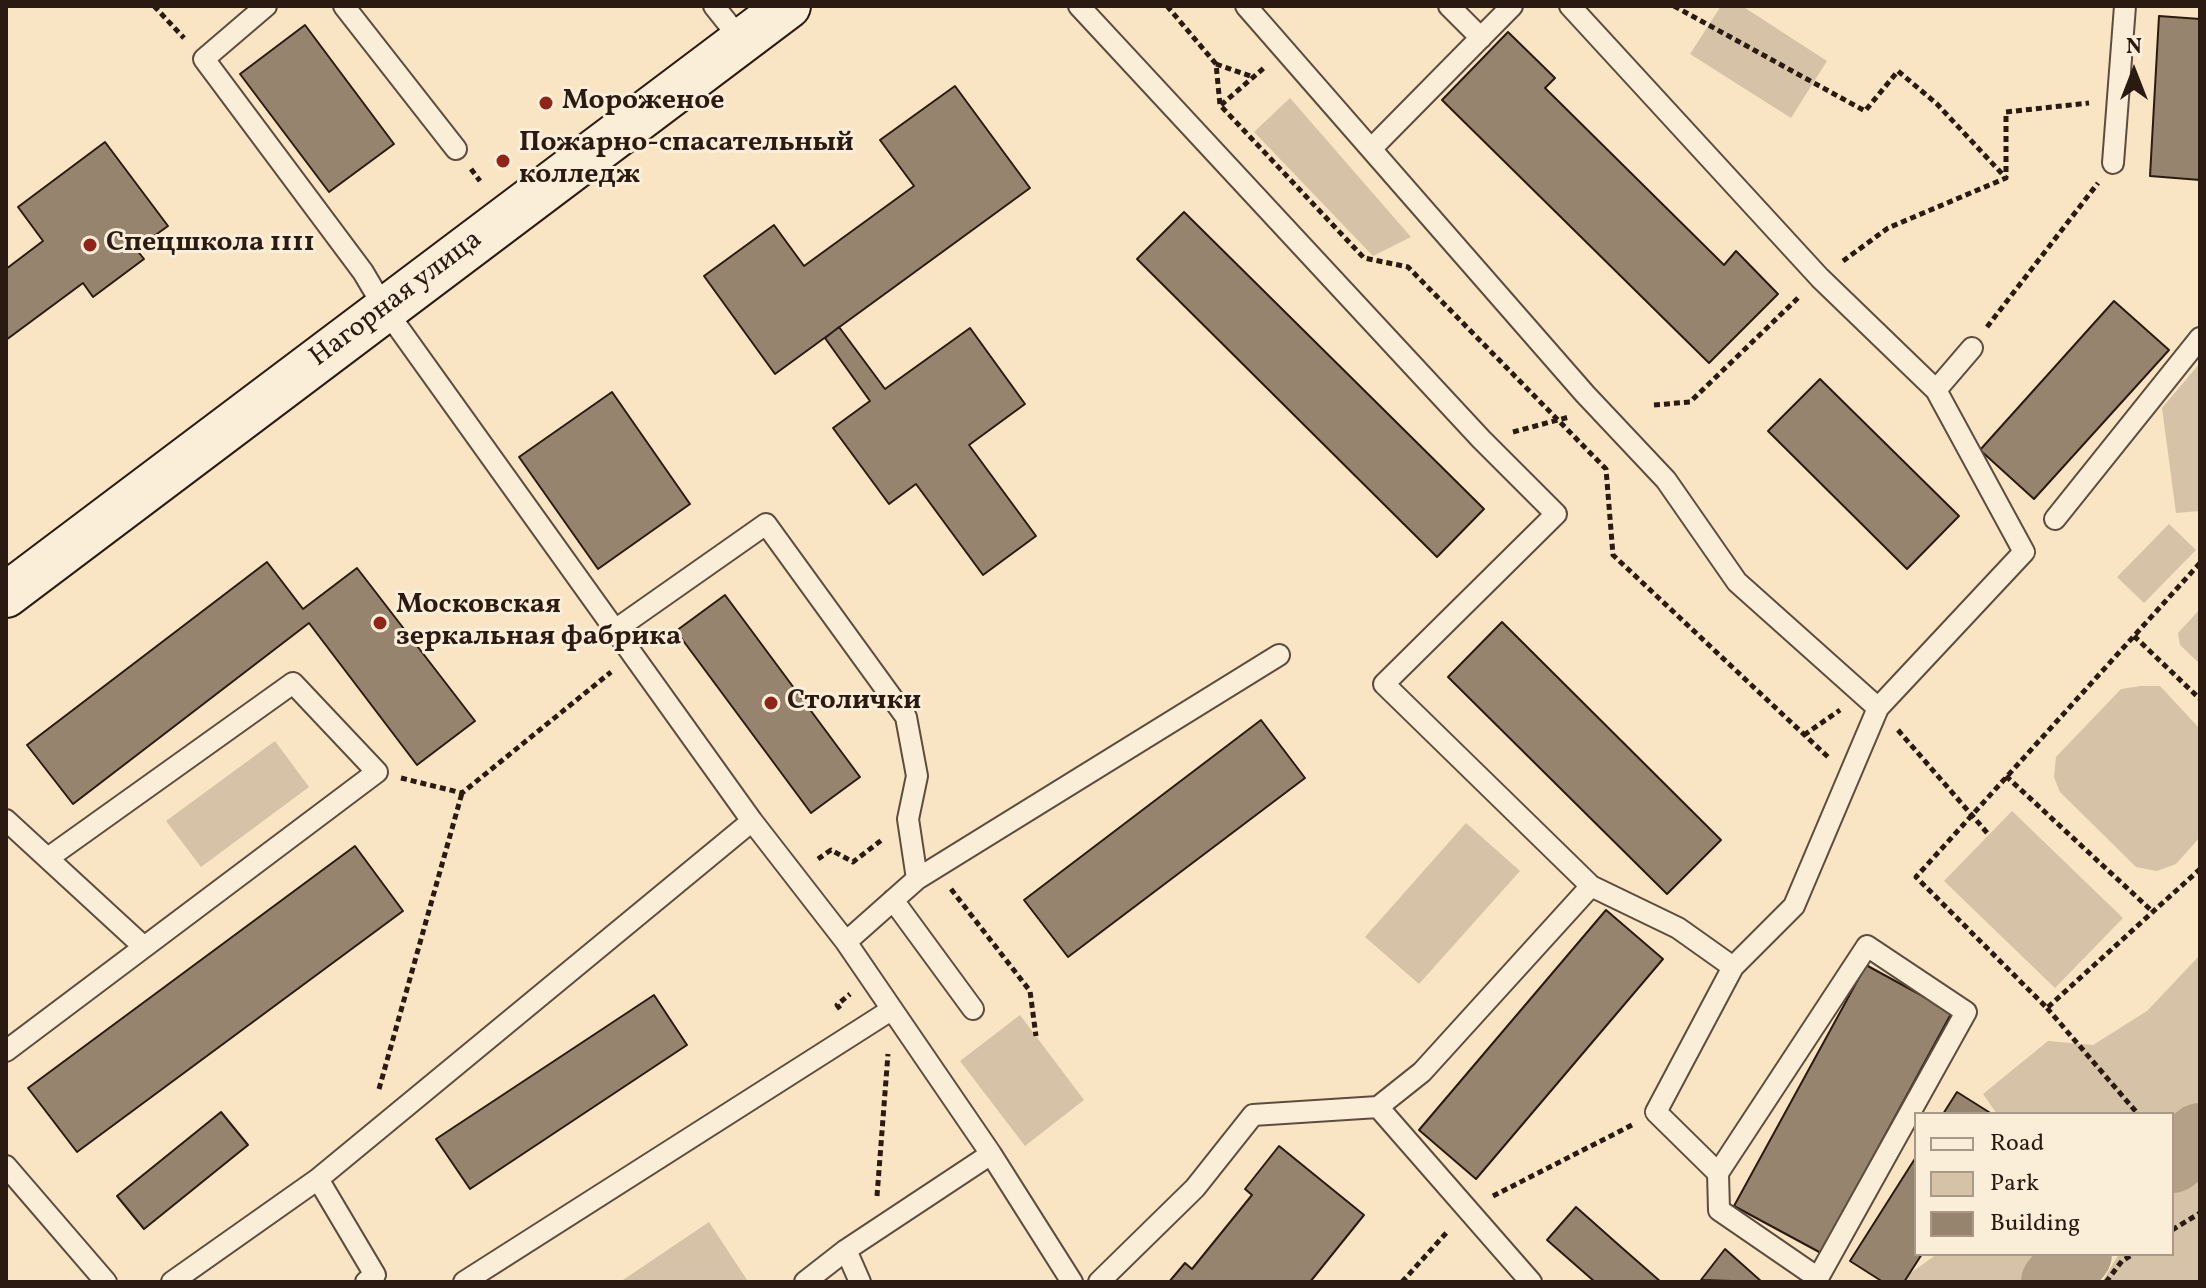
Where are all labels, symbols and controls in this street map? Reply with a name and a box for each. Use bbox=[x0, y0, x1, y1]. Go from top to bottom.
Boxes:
north arrow bbox=[2094, 32, 2174, 112]
text: N bbox=[2126, 32, 2142, 63]
place label: Мороженое bbox=[562, 86, 725, 120]
marker: Мороженое bbox=[537, 94, 555, 112]
place label: Пожарно-спасательный колледж bbox=[519, 128, 854, 194]
marker: Пожарно-спасательный колледж bbox=[494, 152, 512, 170]
street label: Нагорная улица bbox=[304, 224, 490, 376]
place label: Спецшкола 1111 bbox=[106, 228, 315, 262]
marker: Спецшкола 1111 bbox=[81, 236, 99, 254]
place label: Московская зеркальная фабрика bbox=[396, 590, 681, 656]
marker: Московская зеркальная фабрика bbox=[371, 614, 389, 632]
place label: Столички bbox=[787, 686, 921, 720]
marker: Столички bbox=[762, 694, 780, 712]
legend bbox=[1914, 1112, 2174, 1256]
text: Road bbox=[1990, 1127, 2044, 1161]
text: Park bbox=[1990, 1167, 2039, 1201]
text: Building bbox=[1990, 1207, 2080, 1241]

